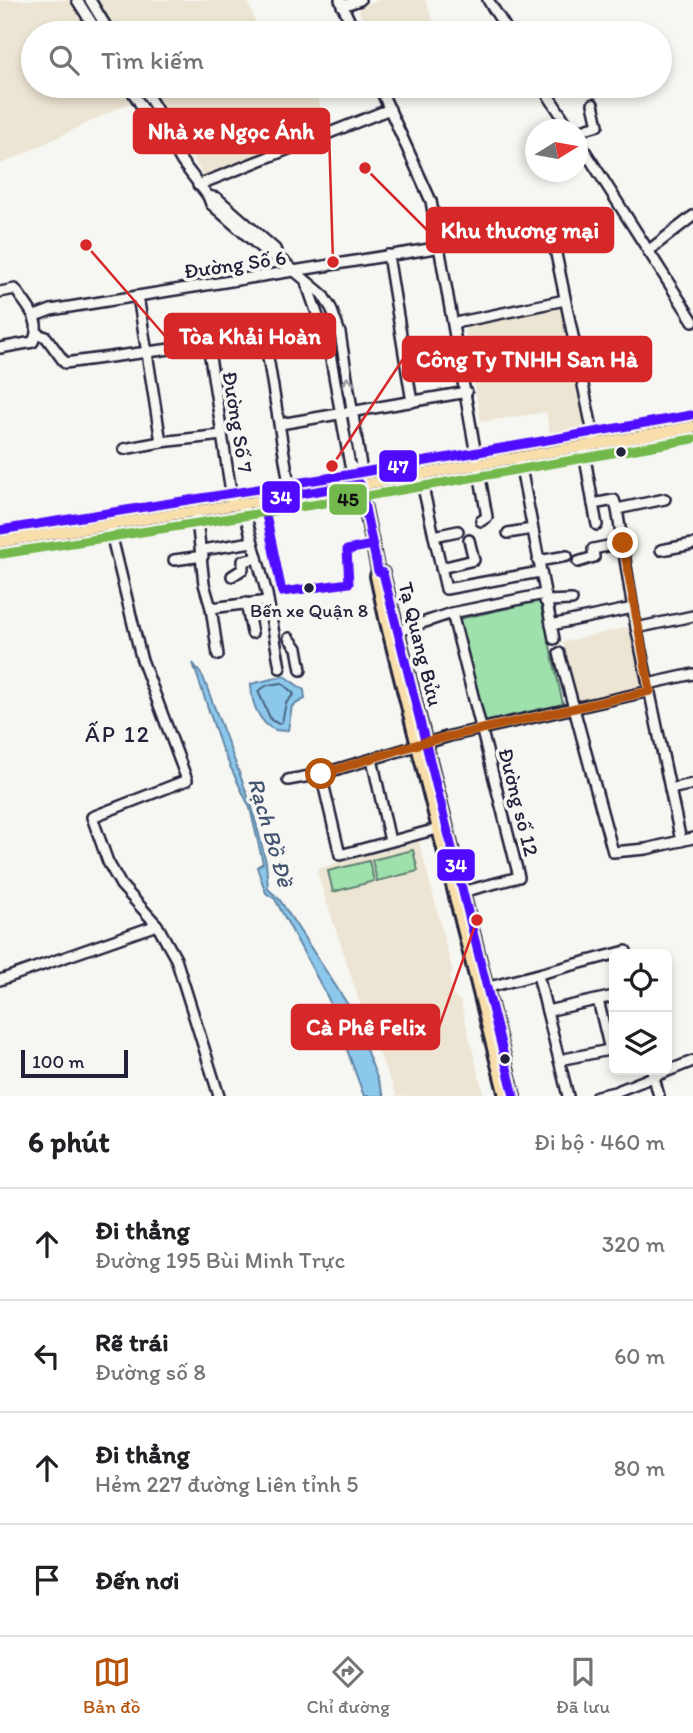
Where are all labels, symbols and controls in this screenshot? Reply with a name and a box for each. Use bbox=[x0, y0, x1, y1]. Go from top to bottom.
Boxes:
search box bbox=[21, 21, 672, 98]
icon: search bbox=[45, 41, 83, 79]
text: Tìm kiếm bbox=[101, 44, 204, 76]
callout: Nhà xe Ngọc Ánh bbox=[134, 109, 329, 153]
text: Nhà xe Ngọc Ánh bbox=[148, 117, 315, 145]
north arrow bbox=[525, 119, 588, 182]
callout: Khu thương mại bbox=[427, 208, 613, 252]
text: Khu thương mại bbox=[441, 216, 599, 244]
street label: Đường Số 6 bbox=[182, 244, 288, 284]
callout: Tòa Khải Hoàn bbox=[165, 314, 335, 358]
text: Tòa Khải Hoàn bbox=[178, 322, 322, 350]
callout: Công Ty TNHH San Hà bbox=[403, 337, 651, 381]
text: Công Ty TNHH San Hà bbox=[416, 345, 639, 373]
street label: Đường Số 7 bbox=[218, 369, 258, 475]
one-way arrow bbox=[341, 376, 356, 388]
unlabelled marker bbox=[614, 445, 628, 459]
line badge: 47 bbox=[378, 449, 418, 483]
text: 47 bbox=[388, 455, 409, 478]
line badge: 34 bbox=[261, 480, 301, 514]
line badge: 45 bbox=[328, 483, 368, 516]
text: 34 bbox=[270, 486, 292, 509]
text: 45 bbox=[337, 488, 359, 511]
route end bbox=[607, 527, 638, 558]
street label: Tạ Quang Bửu bbox=[394, 579, 449, 709]
marker: Bến xe Quận 8 bbox=[302, 581, 316, 595]
place label: Bến xe Quận 8 bbox=[250, 599, 368, 622]
district label: ẤP 12 bbox=[85, 720, 151, 748]
street label: Đường số 12 bbox=[494, 745, 544, 859]
route start bbox=[305, 758, 336, 789]
water label: Rạch Bồ Đề bbox=[242, 774, 300, 892]
line badge: 34 bbox=[436, 848, 476, 882]
text: 34 bbox=[445, 854, 467, 877]
map controls bbox=[609, 949, 672, 1075]
button: locate bbox=[609, 949, 672, 1012]
callout: Cà Phê Felix bbox=[292, 1005, 439, 1049]
button: layers bbox=[609, 1012, 672, 1075]
text: Cà Phê Felix bbox=[306, 1013, 427, 1041]
scale bar bbox=[21, 1047, 128, 1079]
text: 100 m bbox=[32, 1050, 84, 1073]
unlabelled marker bbox=[498, 1052, 512, 1066]
text: 6 phút bbox=[28, 1123, 110, 1160]
text: Đi bộ · 460 m bbox=[534, 1128, 665, 1156]
text: Đi thẳng bbox=[95, 1214, 190, 1246]
icon: ahead bbox=[28, 1225, 66, 1263]
text: 320 m bbox=[602, 1230, 665, 1258]
text: Đường 195 Bùi Minh Trực bbox=[95, 1246, 345, 1274]
text: Rẽ trái bbox=[95, 1326, 169, 1358]
icon: left bbox=[28, 1337, 66, 1375]
text: 60 m bbox=[614, 1342, 665, 1370]
text: Đường số 8 bbox=[95, 1358, 206, 1386]
text: Đi thẳng bbox=[95, 1438, 190, 1470]
icon: ahead bbox=[28, 1449, 66, 1487]
text: 80 m bbox=[614, 1454, 665, 1482]
text: Hẻm 227 đường Liên tỉnh 5 bbox=[95, 1470, 358, 1498]
icon: arrive bbox=[28, 1561, 66, 1599]
text: Đến nơi bbox=[95, 1564, 180, 1596]
tab: Bản đồ bbox=[83, 1653, 140, 1718]
tab: Chỉ đường bbox=[306, 1653, 390, 1718]
tab: Đã lưu bbox=[556, 1653, 610, 1718]

